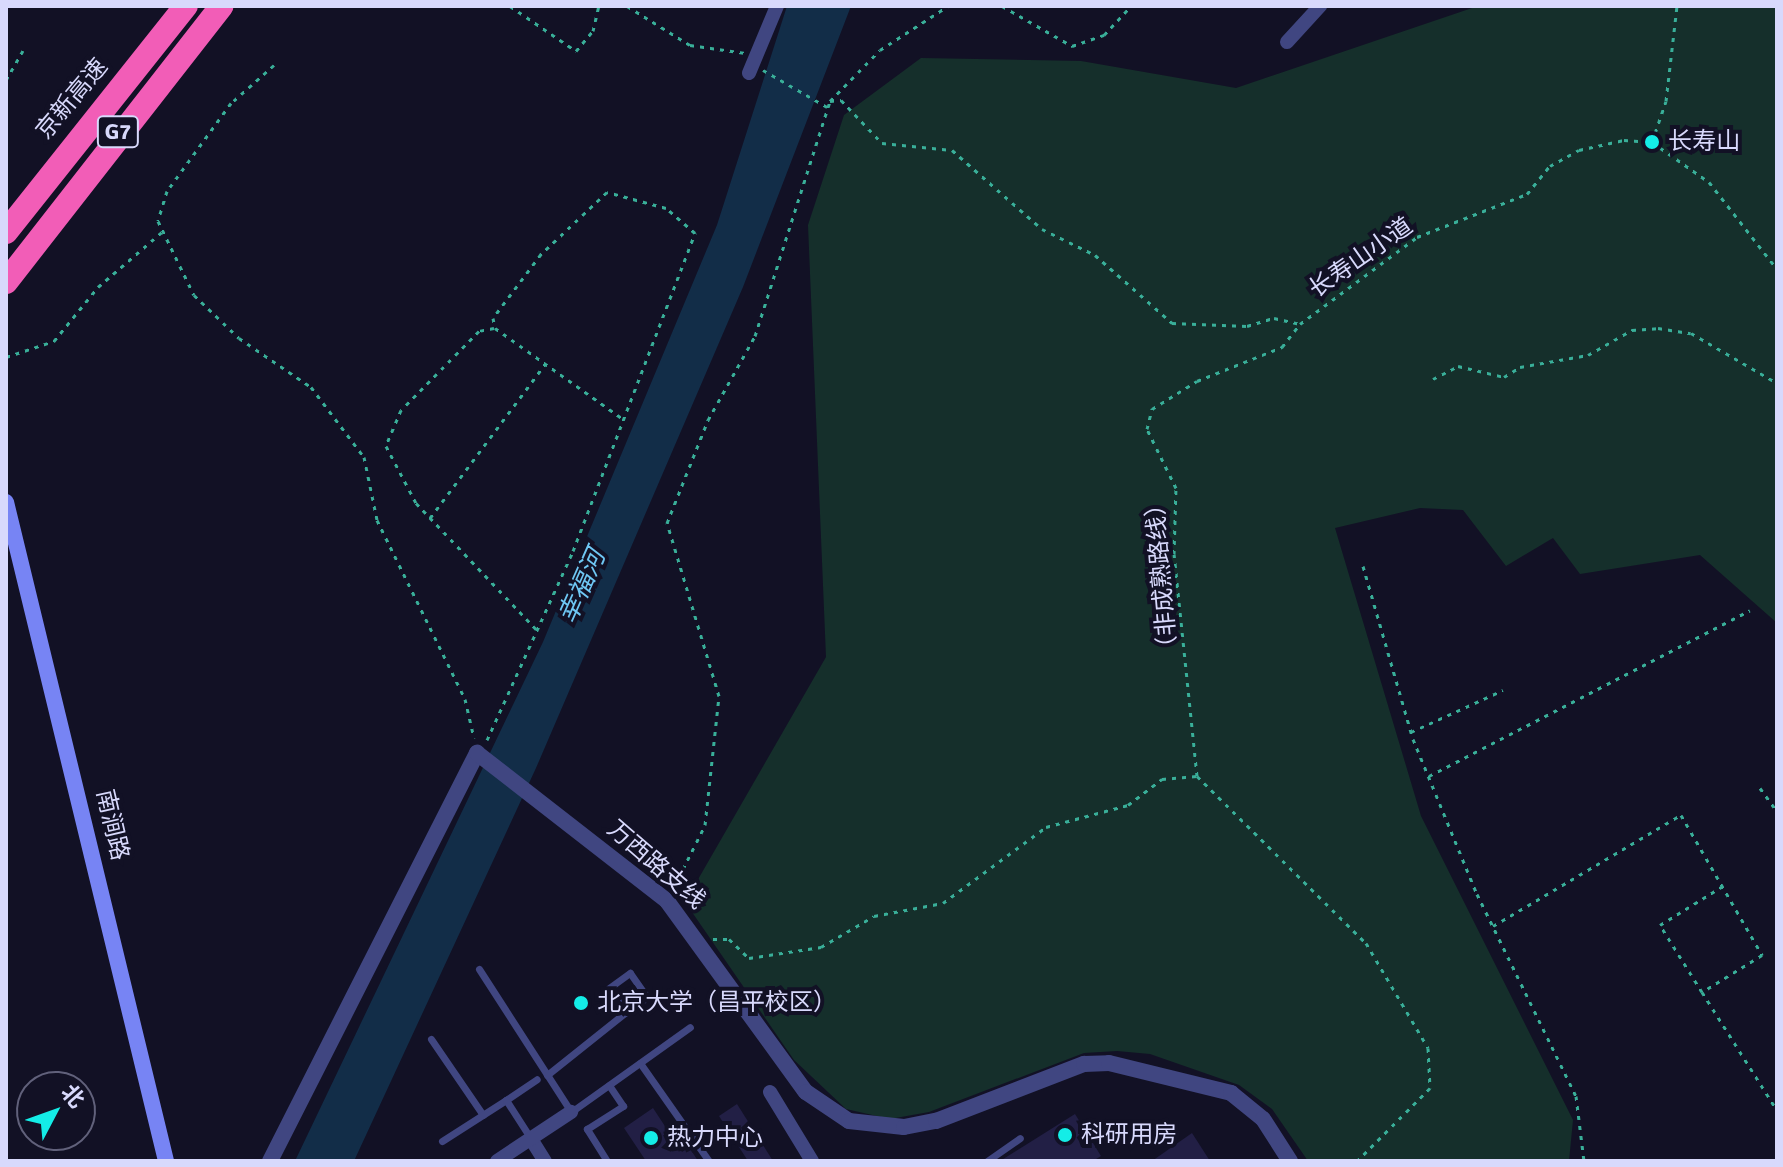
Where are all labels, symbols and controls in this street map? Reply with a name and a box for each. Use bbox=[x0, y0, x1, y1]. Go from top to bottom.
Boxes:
street label: 京新高速 bbox=[30, 53, 114, 145]
road number: G7 bbox=[96, 114, 140, 150]
place label: 长寿山 bbox=[1668, 128, 1740, 156]
marker: 长寿山 bbox=[1643, 133, 1661, 151]
street label: 长寿山小道 bbox=[1304, 212, 1418, 304]
street label: （非成熟路线） bbox=[1140, 491, 1184, 661]
water label: 幸福河 bbox=[553, 545, 613, 629]
street label: 南涧路 bbox=[90, 787, 134, 863]
street label: 万西路支线 bbox=[601, 815, 711, 915]
place label: 北京大学（昌平校区） bbox=[597, 989, 837, 1017]
marker: 北京大学（昌平校区） bbox=[572, 994, 590, 1012]
north arrow bbox=[16, 1071, 96, 1151]
text: 北 bbox=[56, 1079, 90, 1113]
place label: 科研用房 bbox=[1081, 1121, 1177, 1149]
place label: 热力中心 bbox=[667, 1124, 763, 1152]
marker: 科研用房 bbox=[1056, 1126, 1074, 1144]
marker: 热力中心 bbox=[642, 1129, 660, 1147]

